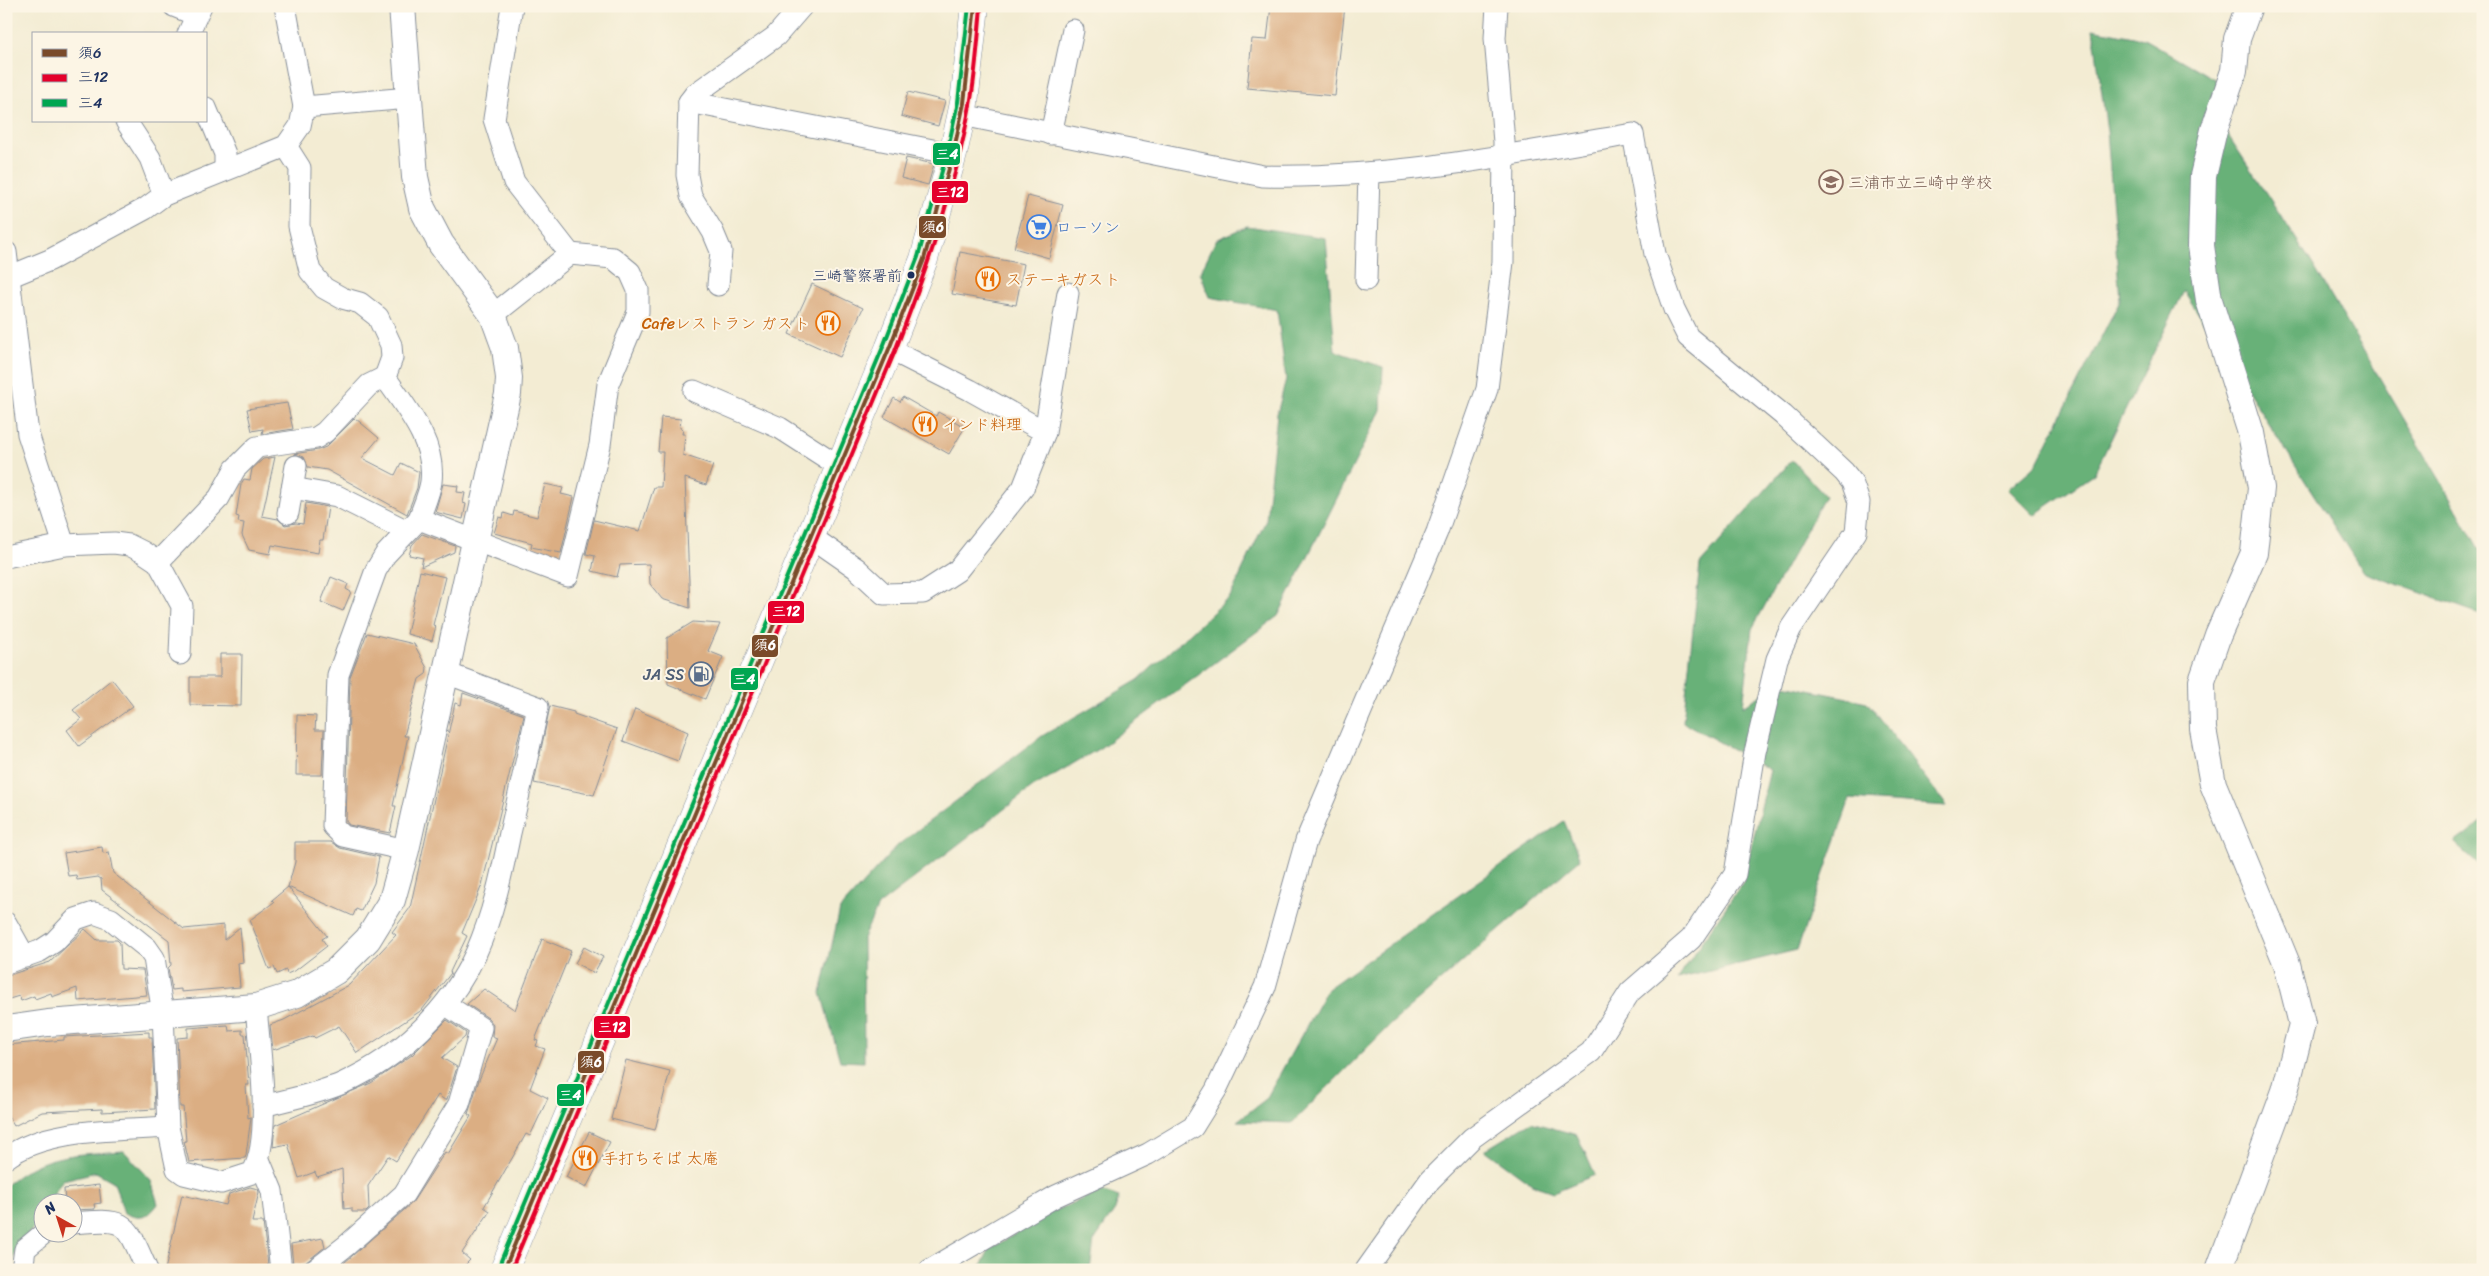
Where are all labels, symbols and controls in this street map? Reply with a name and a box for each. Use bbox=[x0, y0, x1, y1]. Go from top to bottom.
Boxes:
legend bbox=[32, 32, 208, 122]
text: 須6 bbox=[78, 40, 102, 66]
text: 三12 bbox=[78, 64, 108, 90]
text: 三4 bbox=[78, 90, 102, 116]
line badge: 三4 bbox=[932, 142, 961, 166]
text: 三4 bbox=[936, 142, 959, 167]
place label: 三浦市立三崎中学校 bbox=[1848, 168, 1992, 197]
school or university icon: 三浦市立三崎中学校 bbox=[1818, 169, 1844, 195]
line badge: 三12 bbox=[931, 180, 969, 204]
text: 三12 bbox=[936, 180, 965, 205]
place label: ローソン bbox=[1056, 213, 1120, 242]
supermarket icon: ローソン bbox=[1026, 214, 1052, 240]
line badge: 須6 bbox=[918, 215, 947, 239]
text: 須6 bbox=[922, 215, 944, 240]
place label: 三崎警察署前 bbox=[812, 263, 902, 289]
place label: ステーキガスト bbox=[1006, 265, 1121, 294]
restaurant icon: ステーキガスト bbox=[975, 266, 1001, 292]
marker: 三崎警察署前 bbox=[906, 270, 916, 280]
place label: Cafeレストラン ガスト bbox=[642, 309, 810, 338]
restaurant icon: Cafeレストラン ガスト bbox=[815, 310, 841, 336]
place label: インド料理 bbox=[942, 410, 1022, 439]
restaurant icon: インド料理 bbox=[912, 411, 938, 437]
text: 三12 bbox=[772, 599, 801, 624]
line badge: 三12 bbox=[767, 600, 805, 624]
text: 須6 bbox=[754, 633, 776, 658]
line badge: 須6 bbox=[751, 634, 779, 658]
place label: JA SS bbox=[642, 660, 684, 689]
fuel station icon: JA SS bbox=[688, 661, 714, 687]
line badge: 三4 bbox=[730, 667, 759, 691]
text: 三4 bbox=[733, 667, 756, 692]
line badge: 三12 bbox=[593, 1015, 631, 1039]
text: 三12 bbox=[598, 1015, 627, 1040]
line badge: 須6 bbox=[577, 1050, 605, 1074]
text: 須6 bbox=[580, 1050, 602, 1075]
line badge: 三4 bbox=[556, 1083, 585, 1107]
text: 三4 bbox=[559, 1083, 582, 1108]
place label: 手打ちそば 太庵 bbox=[602, 1144, 718, 1173]
restaurant icon: 手打ちそば 太庵 bbox=[572, 1145, 598, 1171]
north arrow bbox=[32, 1194, 82, 1244]
text: N bbox=[38, 1195, 62, 1222]

